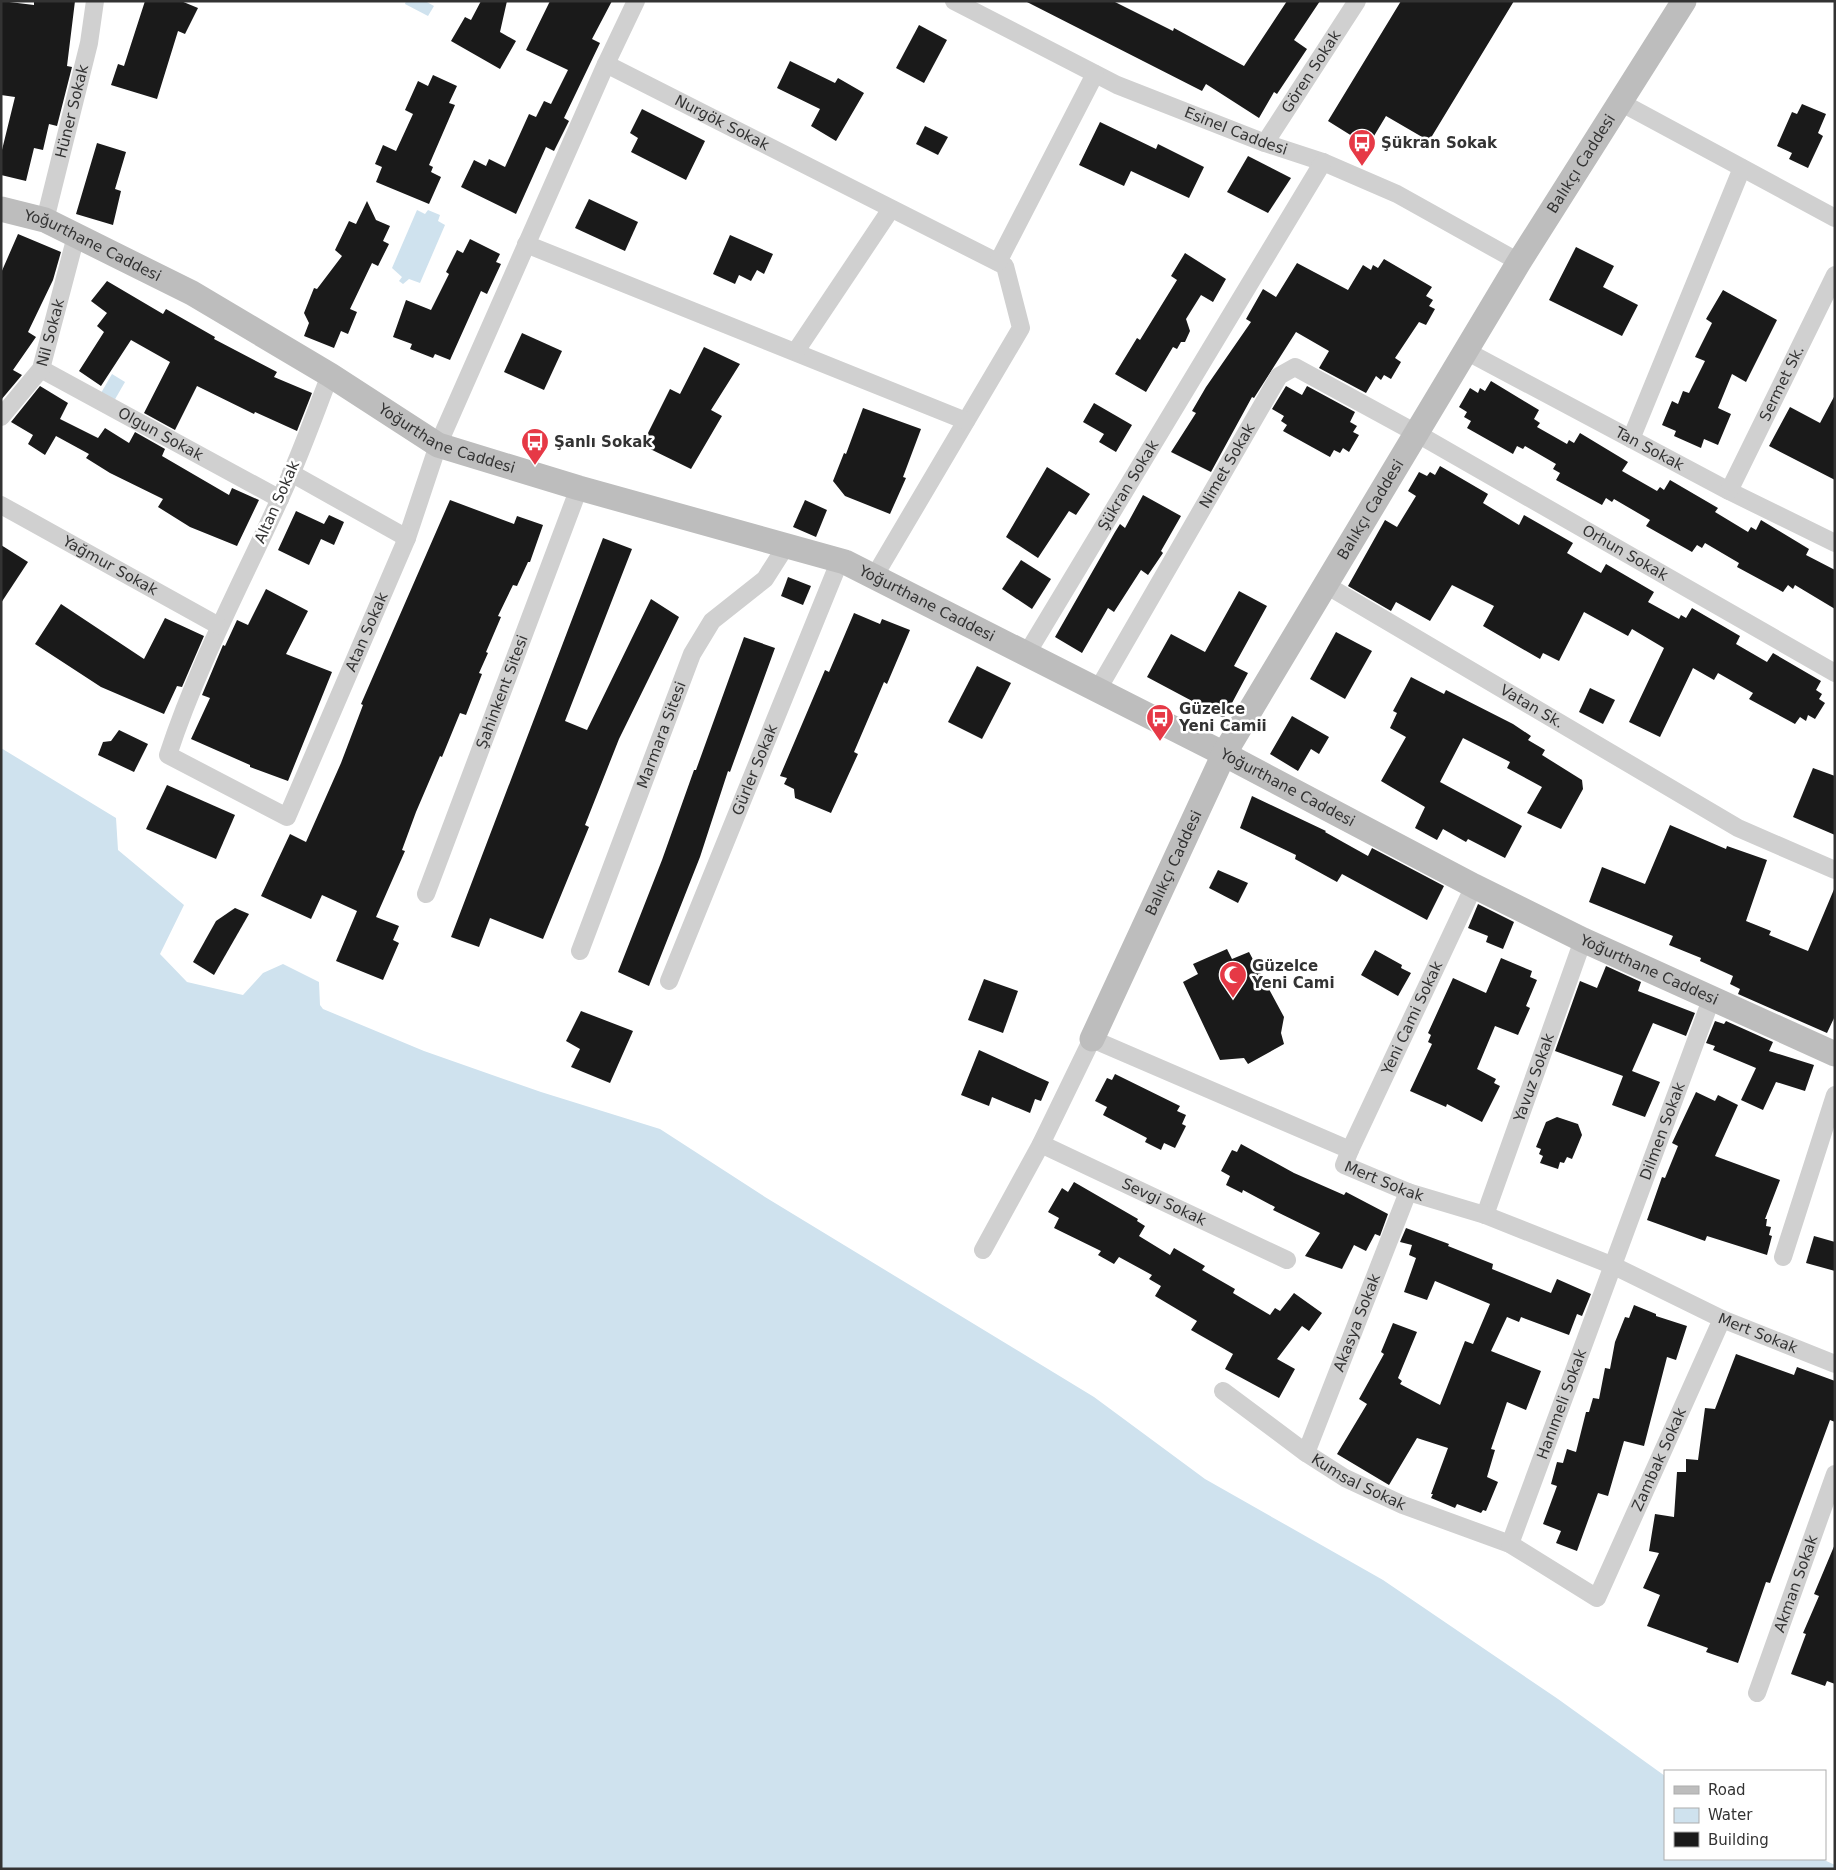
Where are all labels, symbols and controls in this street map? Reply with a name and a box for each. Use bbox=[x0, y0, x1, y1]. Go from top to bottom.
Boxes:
street label: Gören Sokak bbox=[1278, 27, 1345, 117]
street label: Hüner Sokak bbox=[52, 62, 92, 160]
street label: Nurgök Sokak bbox=[672, 91, 773, 154]
street label: Esinel Caddesi bbox=[1182, 103, 1290, 159]
street label: Balıkçı Caddesi bbox=[1543, 111, 1619, 217]
bus stop icon: Şükran Sokak bbox=[1347, 128, 1377, 167]
place label: Şükran Sokak bbox=[1381, 134, 1498, 152]
street label: Yoğurthane Caddesi bbox=[21, 206, 164, 285]
street label: Nil Sokak bbox=[33, 297, 68, 369]
street label: Sermet Sk. bbox=[1756, 342, 1808, 424]
street label: Yoğurthane Caddesi bbox=[374, 399, 517, 477]
street label: Olgun Sokak bbox=[115, 404, 206, 465]
street label: Nimet Sokak bbox=[1196, 420, 1259, 511]
street label: Tan Sokak bbox=[1611, 423, 1687, 475]
bus stop icon: Şanlı Sokak bbox=[520, 427, 550, 466]
place label: Şanlı Sokak bbox=[554, 433, 653, 451]
street label: Şükran Sokak bbox=[1094, 437, 1162, 534]
street label: Balıkçı Caddesi bbox=[1334, 456, 1407, 563]
street label: Altan Sokak bbox=[251, 458, 303, 546]
street label: Orhun Sokak bbox=[1579, 521, 1672, 585]
street label: Yağmur Sokak bbox=[59, 532, 161, 599]
street label: Yoğurthane Caddesi bbox=[855, 561, 998, 645]
street label: Atan Sokak bbox=[342, 589, 392, 674]
street label: Şahinkent Sitesi bbox=[473, 632, 532, 751]
street label: Marmara Sitesi bbox=[633, 679, 690, 791]
street label: Vatan Sk. bbox=[1497, 681, 1567, 732]
place label: Güzelce Yeni Camii bbox=[1178, 700, 1267, 735]
bus stop icon: Güzelce Yeni Camii bbox=[1145, 703, 1175, 742]
street label: Gürler Sokak bbox=[728, 721, 781, 818]
street label: Yoğurthane Caddesi bbox=[1216, 744, 1358, 830]
street label: Balıkçı Caddesi bbox=[1141, 808, 1206, 918]
street label: Yoğurthane Caddesi bbox=[1576, 930, 1721, 1009]
place label: Güzelce Yeni Cami bbox=[1251, 957, 1335, 992]
street label: Yeni Cami Sokak bbox=[1377, 958, 1447, 1078]
mosque icon: Güzelce Yeni Cami bbox=[1218, 960, 1248, 999]
street label: Yavuz Sokak bbox=[1510, 1031, 1558, 1125]
street label: Dilmen Sokak bbox=[1636, 1079, 1689, 1183]
street label: Mert Sokak bbox=[1342, 1157, 1426, 1205]
street label: Sevgi Sokak bbox=[1119, 1174, 1209, 1230]
street label: Akasya Sokak bbox=[1330, 1271, 1384, 1374]
street label: Mert Sokak bbox=[1715, 1309, 1801, 1357]
street label: Hanımeli Sokak bbox=[1533, 1346, 1590, 1462]
street label: Zambak Sokak bbox=[1628, 1405, 1690, 1514]
street label: Kumsal Sokak bbox=[1308, 1450, 1409, 1514]
street label: Akman Sokak bbox=[1770, 1532, 1822, 1635]
legend bbox=[1664, 1770, 1826, 1860]
text: Road bbox=[1708, 1781, 1746, 1799]
text: Water bbox=[1708, 1806, 1753, 1824]
text: Building bbox=[1708, 1831, 1769, 1849]

